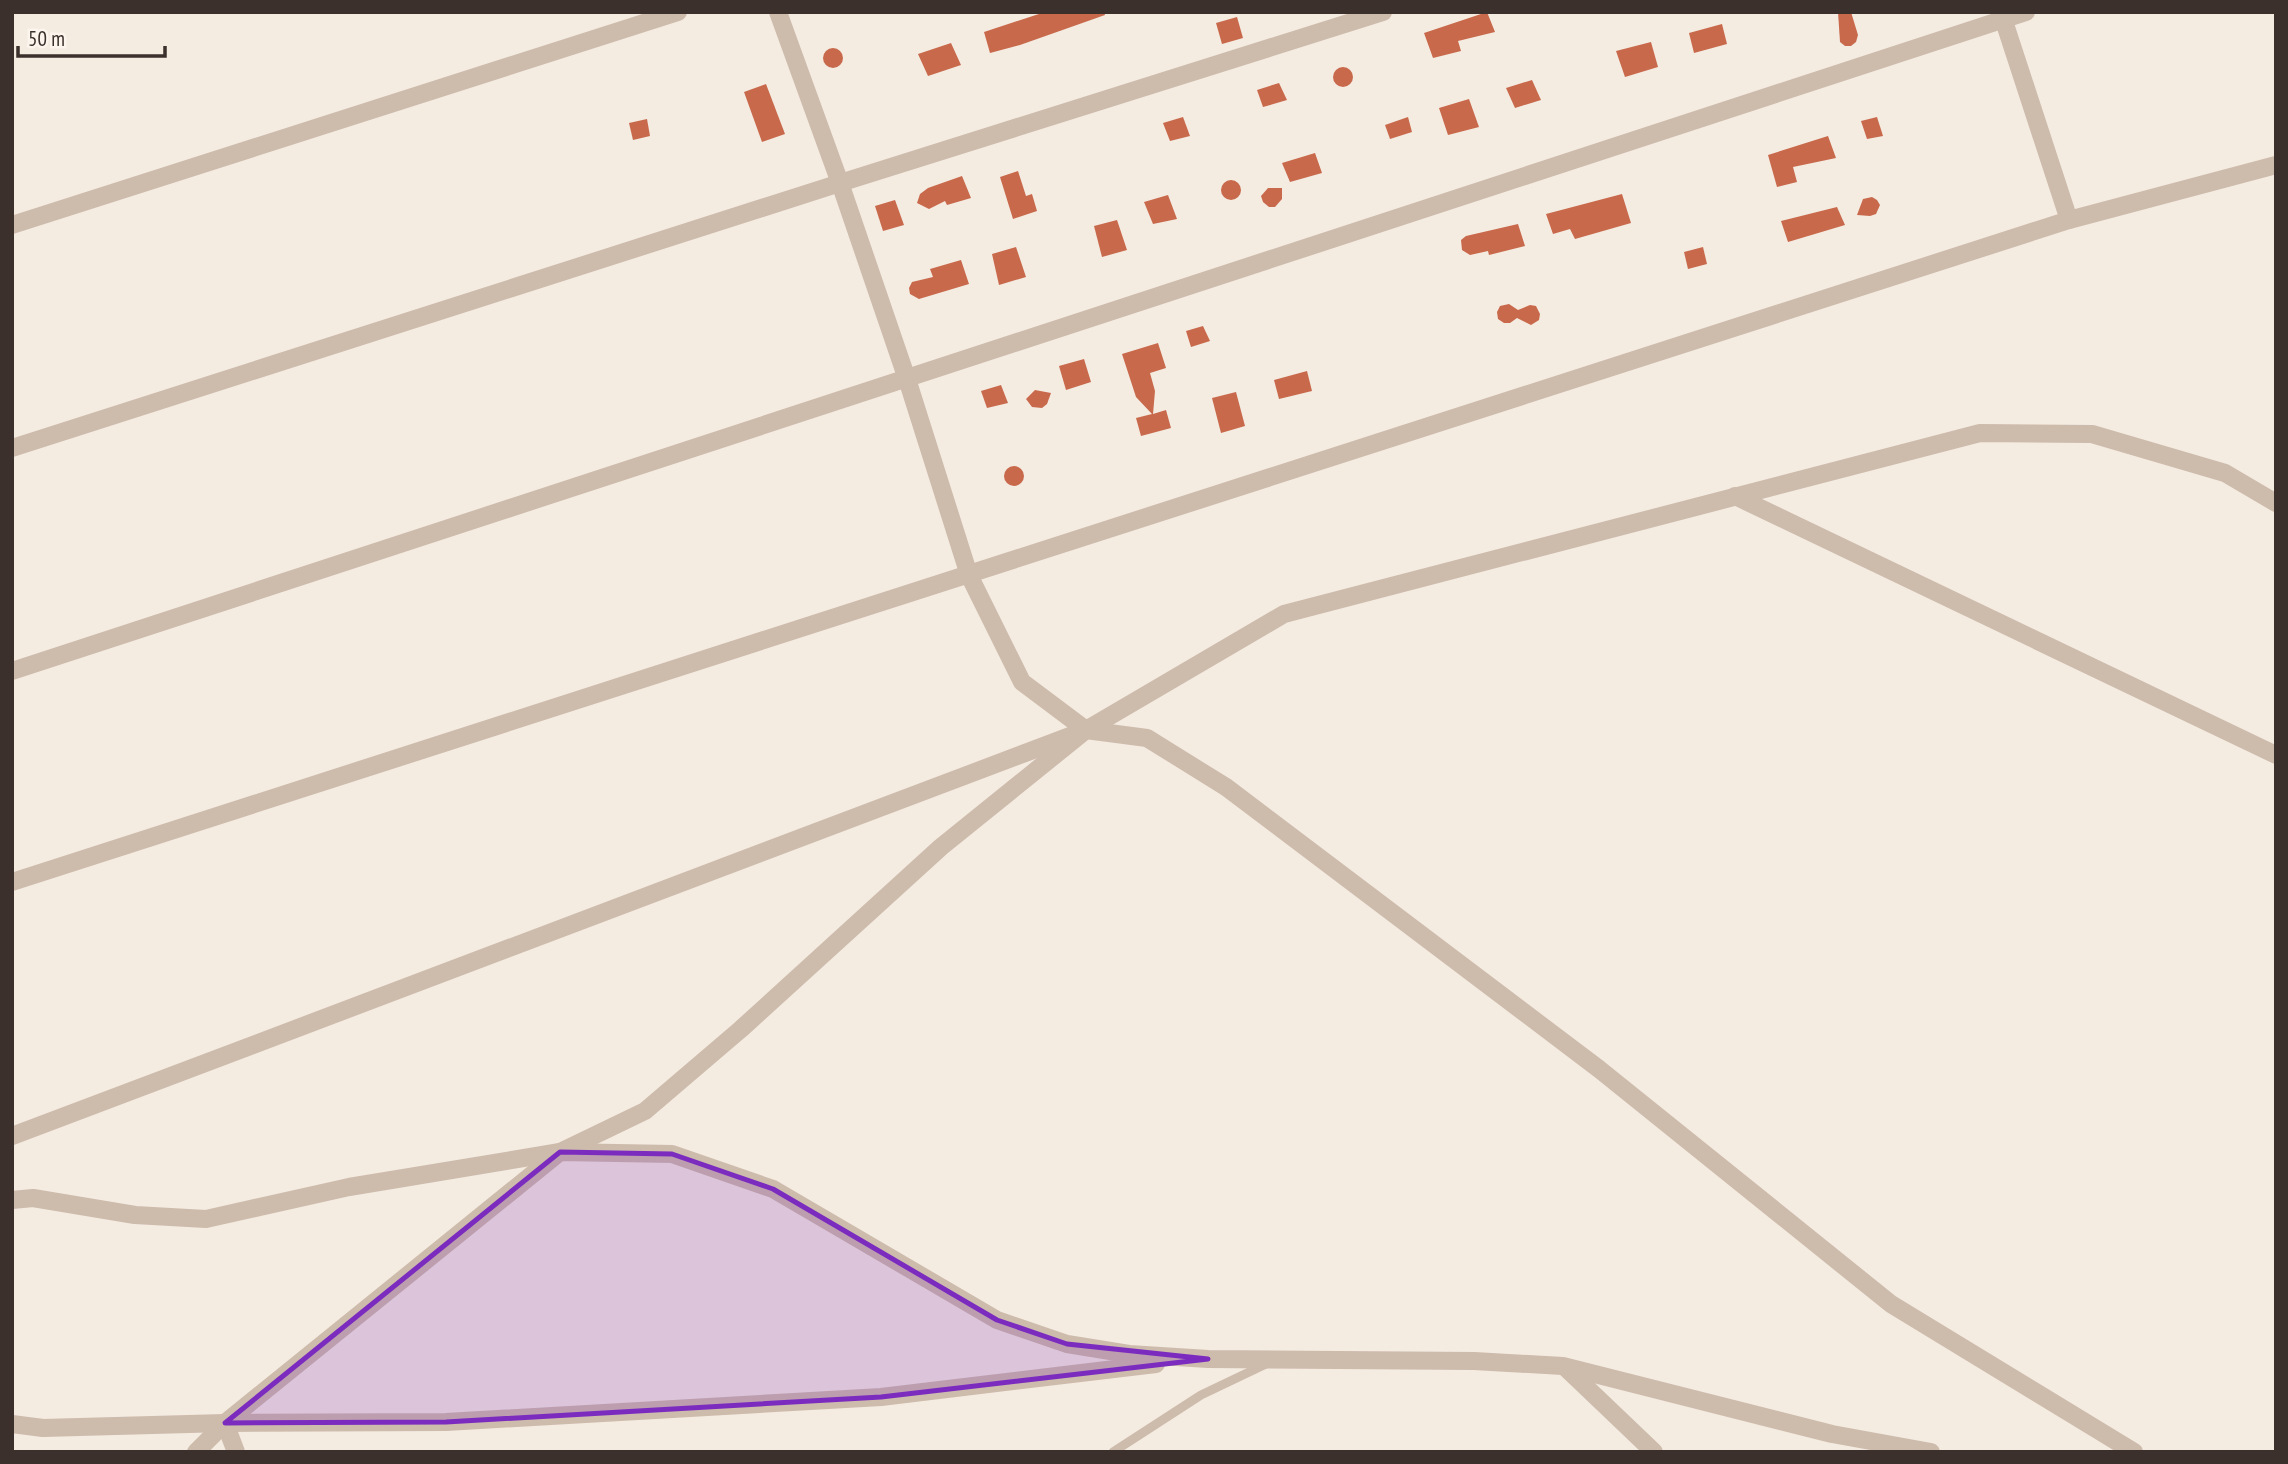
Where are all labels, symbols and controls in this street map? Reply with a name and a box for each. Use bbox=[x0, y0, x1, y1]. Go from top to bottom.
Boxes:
scale bar bbox=[18, 14, 164, 58]
text: 50 m bbox=[28, 25, 65, 52]

